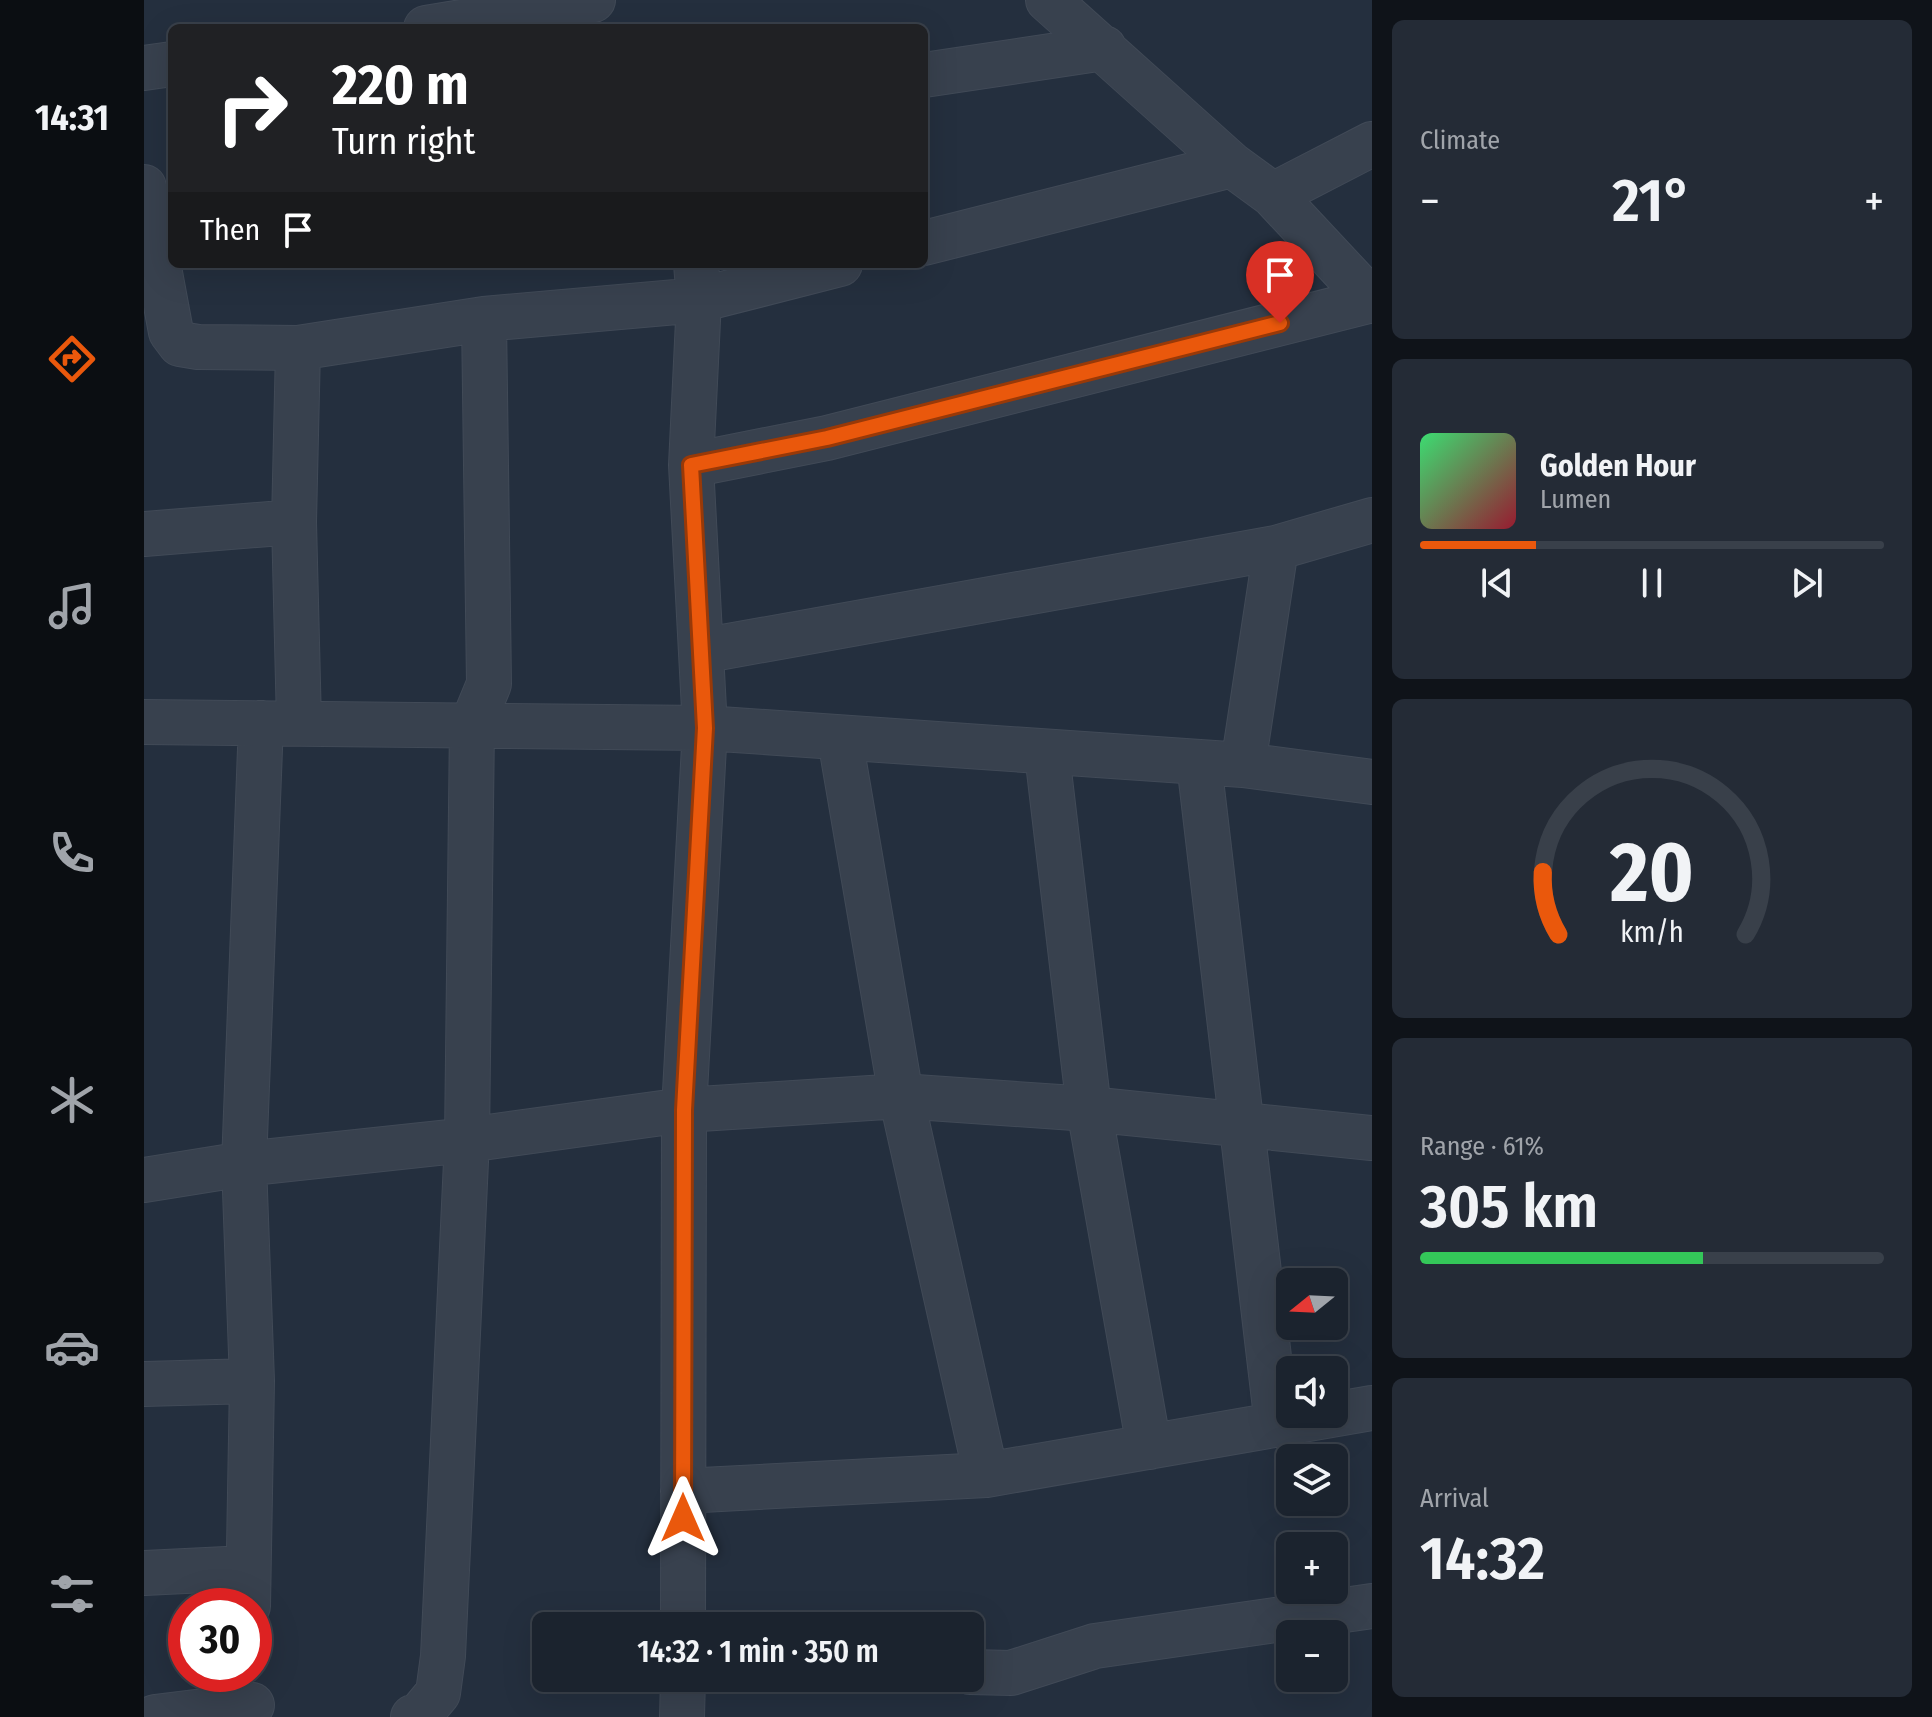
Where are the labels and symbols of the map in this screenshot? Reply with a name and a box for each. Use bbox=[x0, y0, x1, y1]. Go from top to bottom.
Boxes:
pin bbox=[1246, 241, 1314, 323]
north arrow bbox=[1276, 1268, 1348, 1340]
position arrow bbox=[641, 1476, 725, 1560]
speed limit sign: 30 bbox=[168, 1588, 272, 1692]

